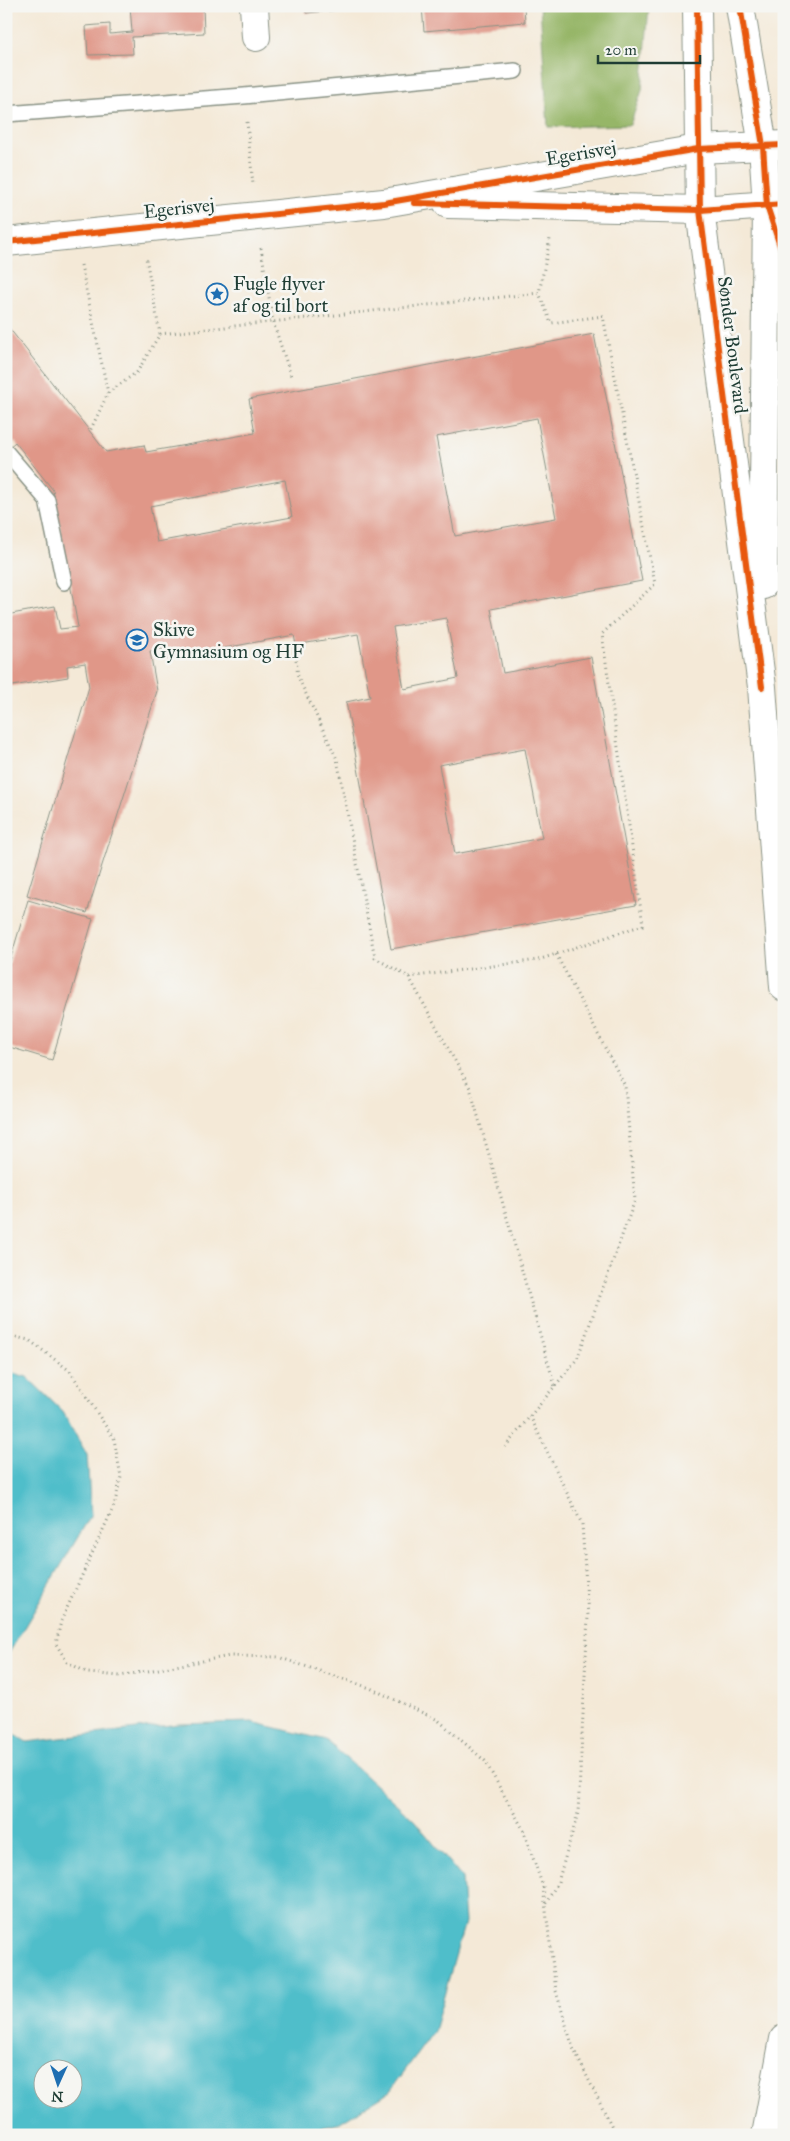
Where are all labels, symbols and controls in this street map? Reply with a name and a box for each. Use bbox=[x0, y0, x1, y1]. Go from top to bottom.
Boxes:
scale bar bbox=[598, 32, 700, 64]
text: 20 m bbox=[605, 41, 637, 59]
street label: Egerisvej bbox=[544, 136, 618, 171]
street label: Egerisvej bbox=[142, 193, 216, 224]
place label: Fugle flyver af og til bort bbox=[233, 272, 328, 318]
street label: Sønder Boulevard bbox=[713, 275, 753, 416]
place icon: Fugle flyver af og til bort bbox=[205, 282, 229, 306]
place label: Skive Gymnasium og HF bbox=[153, 618, 304, 664]
school or university icon: Skive Gymnasium og HF bbox=[125, 628, 149, 652]
north arrow bbox=[32, 2058, 82, 2108]
text: N bbox=[51, 2088, 64, 2105]

